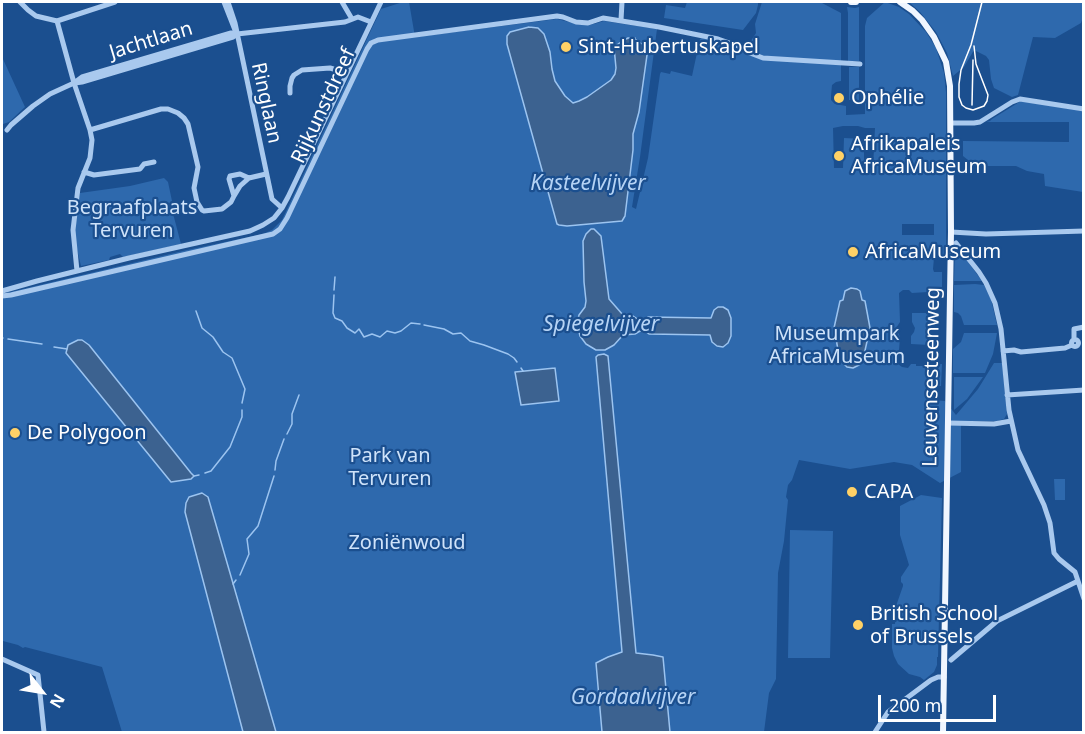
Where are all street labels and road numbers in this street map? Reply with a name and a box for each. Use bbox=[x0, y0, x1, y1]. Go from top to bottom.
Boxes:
street label: Jachtlaan bbox=[106, 17, 196, 65]
street label: Rijkunstdreef bbox=[287, 44, 361, 168]
street label: Ringlaan bbox=[246, 60, 286, 146]
street label: Leuvensesteenweg bbox=[918, 287, 946, 467]

